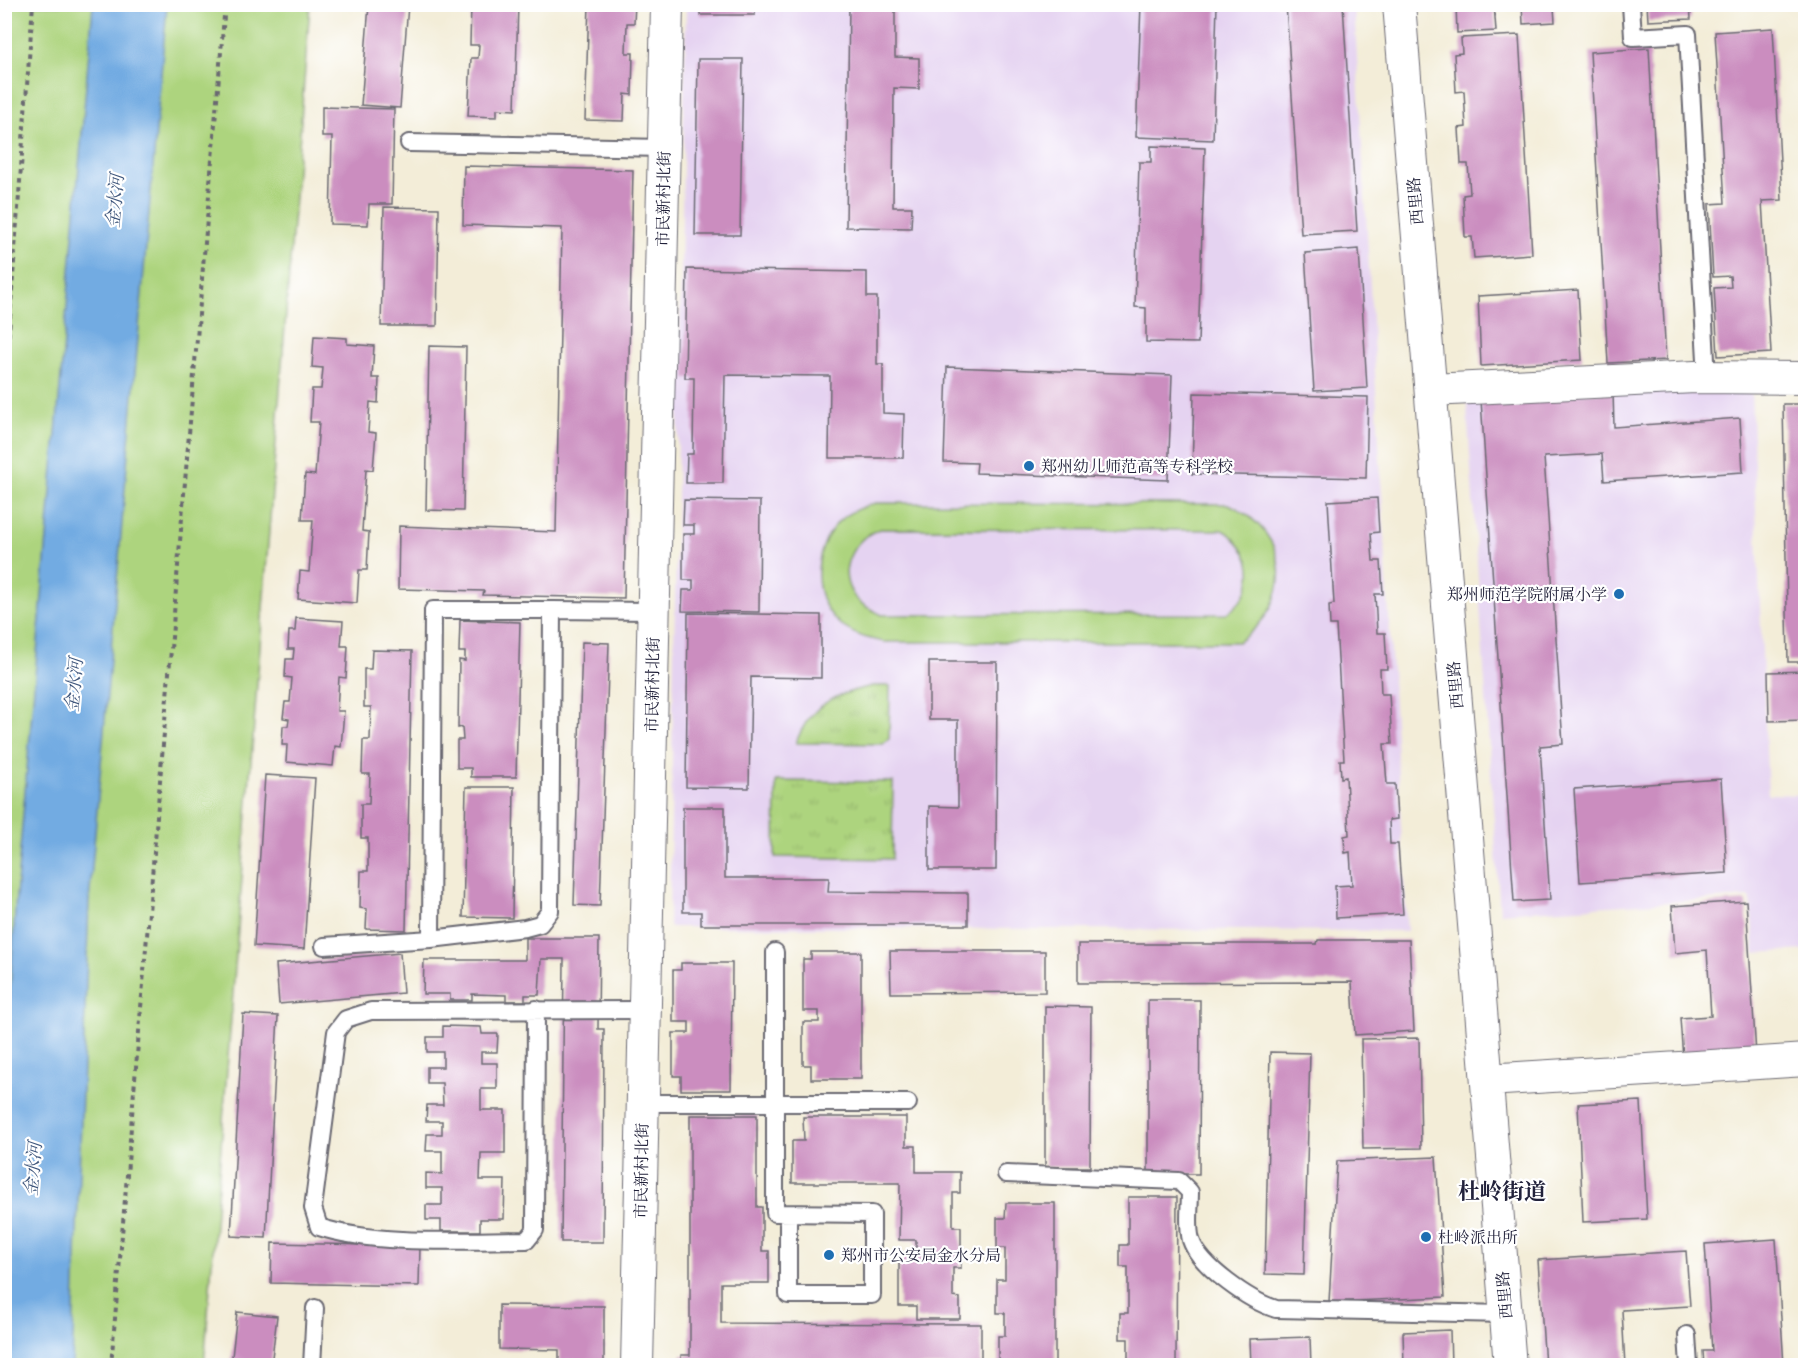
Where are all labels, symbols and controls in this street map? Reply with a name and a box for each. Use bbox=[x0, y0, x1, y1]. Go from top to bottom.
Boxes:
street label: 市民新村北街 bbox=[654, 151, 676, 247]
water label: 金水河 bbox=[103, 170, 131, 229]
street label: 西里路 bbox=[1405, 176, 1429, 226]
place label: 郑州幼儿师范高等专科学校 bbox=[1041, 458, 1233, 478]
marker: 郑州幼儿师范高等专科学校 bbox=[1022, 459, 1036, 473]
place label: 郑州师范学院附属小学 bbox=[1447, 586, 1607, 606]
marker: 郑州师范学院附属小学 bbox=[1612, 587, 1626, 601]
street label: 市民新村北街 bbox=[643, 637, 665, 733]
water label: 金水河 bbox=[62, 654, 90, 713]
street label: 西里路 bbox=[1445, 660, 1469, 710]
street label: 市民新村北街 bbox=[632, 1123, 654, 1219]
water label: 金水河 bbox=[21, 1138, 49, 1197]
district label: 杜岭街道 bbox=[1458, 1179, 1546, 1207]
place label: 杜岭派出所 bbox=[1438, 1229, 1518, 1249]
marker: 杜岭派出所 bbox=[1419, 1230, 1433, 1244]
place label: 郑州市公安局金水分局 bbox=[841, 1247, 1001, 1267]
marker: 郑州市公安局金水分局 bbox=[822, 1248, 836, 1262]
street label: 西里路 bbox=[1494, 1270, 1518, 1320]

